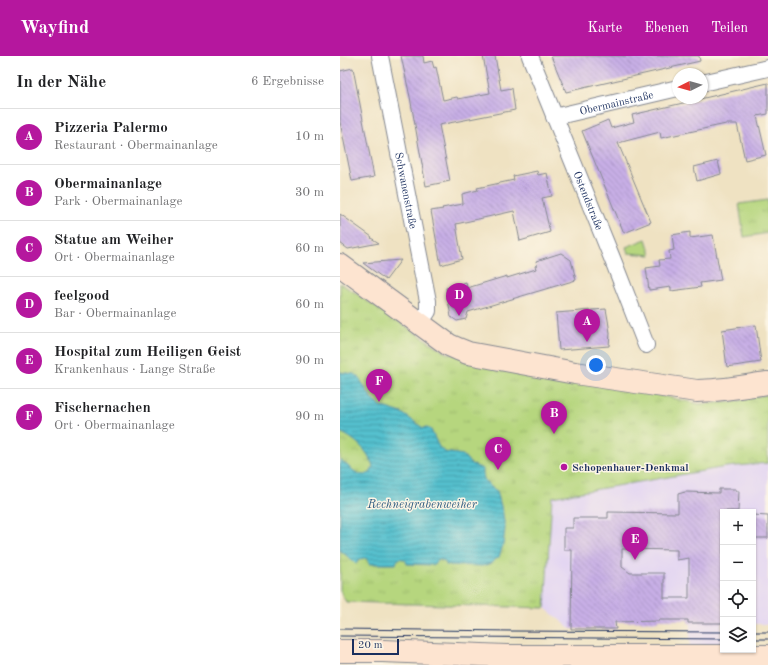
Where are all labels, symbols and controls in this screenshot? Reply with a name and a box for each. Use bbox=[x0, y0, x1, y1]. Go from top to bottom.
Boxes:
text: Wayfind bbox=[20, 19, 89, 38]
text: Karte bbox=[588, 21, 622, 35]
text: Ebenen bbox=[644, 21, 689, 35]
text: Teilen bbox=[711, 21, 748, 35]
north arrow bbox=[672, 68, 708, 104]
text: In der Nähe bbox=[16, 74, 106, 91]
text: 6 Ergebnisse bbox=[251, 75, 324, 88]
street label: Obermainstraße bbox=[579, 90, 655, 118]
text: Pizzeria Palermo bbox=[54, 121, 168, 136]
text: A bbox=[24, 130, 34, 143]
text: 10 m bbox=[295, 130, 324, 143]
text: Restaurant · Obermainanlage bbox=[54, 139, 218, 152]
street label: Schwanenstraße bbox=[392, 152, 418, 230]
street label: Ostendstraße bbox=[570, 170, 604, 232]
text: Obermainanlage bbox=[54, 177, 162, 192]
text: B bbox=[24, 186, 34, 199]
text: 30 m bbox=[295, 186, 324, 199]
text: Park · Obermainanlage bbox=[54, 195, 182, 208]
text: Statue am Weiher bbox=[54, 233, 173, 248]
text: C bbox=[25, 242, 33, 255]
text: 60 m bbox=[295, 242, 324, 255]
text: Ort · Obermainanlage bbox=[54, 251, 175, 264]
pin: D bbox=[446, 283, 472, 316]
text: feelgood bbox=[54, 289, 110, 304]
text: D bbox=[24, 298, 34, 311]
text: 60 m bbox=[295, 298, 324, 311]
text: Bar · Obermainanlage bbox=[54, 307, 176, 320]
pin: A bbox=[574, 309, 600, 342]
text: Hospital zum Heiligen Geist bbox=[54, 345, 241, 360]
text: E bbox=[25, 354, 33, 367]
text: 90 m bbox=[295, 354, 324, 367]
your location bbox=[586, 355, 606, 375]
text: Krankenhaus · Lange Straße bbox=[54, 363, 215, 376]
pin: F bbox=[366, 369, 392, 402]
text: Fischernachen bbox=[54, 401, 151, 416]
pin: B bbox=[541, 401, 567, 434]
text: F bbox=[25, 410, 33, 423]
text: 90 m bbox=[295, 410, 324, 423]
text: Ort · Obermainanlage bbox=[54, 419, 175, 432]
pin: C bbox=[485, 437, 511, 470]
marker: Schopenhauer-Denkmal bbox=[559, 462, 569, 472]
place label: Schopenhauer-Denkmal bbox=[572, 463, 689, 474]
water label: Rechneigrabenweiher bbox=[366, 499, 477, 511]
map controls bbox=[720, 509, 756, 653]
button: + bbox=[720, 509, 756, 545]
pin: E bbox=[622, 527, 648, 560]
button: − bbox=[720, 545, 756, 581]
button: locate bbox=[720, 581, 756, 617]
button: layers bbox=[720, 617, 756, 653]
scale bar bbox=[352, 637, 399, 656]
text: 20 m bbox=[358, 640, 383, 651]

